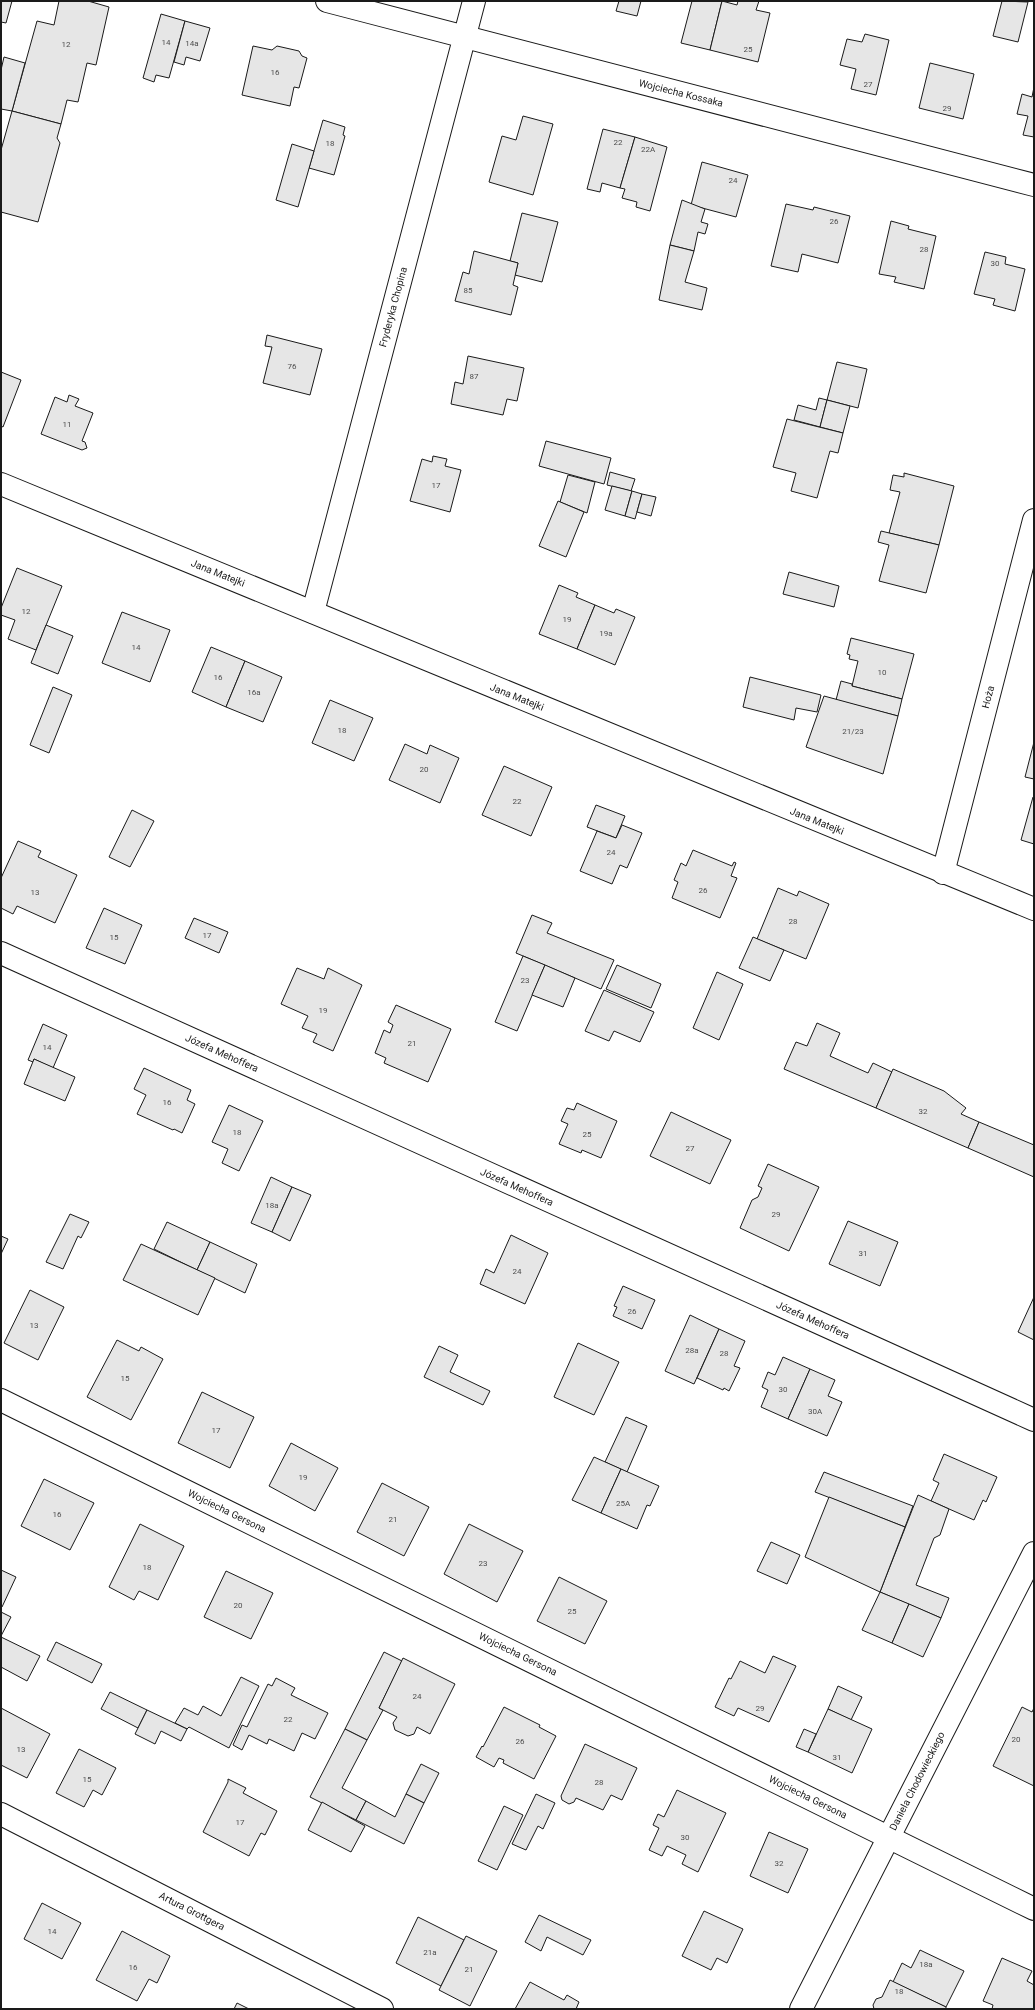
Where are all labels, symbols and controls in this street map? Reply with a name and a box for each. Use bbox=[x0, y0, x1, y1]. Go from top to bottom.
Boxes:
house number: 14 bbox=[162, 38, 171, 47]
house number: 14a bbox=[185, 39, 199, 48]
house number: 12 bbox=[62, 40, 71, 49]
house number: 25 bbox=[744, 45, 753, 54]
house number: 16 bbox=[271, 68, 280, 77]
street label: Wojciecha Kossaka bbox=[638, 77, 724, 109]
house number: 27 bbox=[864, 80, 873, 89]
house number: 29 bbox=[943, 104, 952, 113]
house number: 22 bbox=[614, 138, 623, 147]
house number: 18 bbox=[326, 139, 335, 148]
house number: 22A bbox=[641, 145, 656, 154]
house number: 24 bbox=[729, 176, 738, 185]
house number: 26 bbox=[830, 217, 839, 226]
house number: 28 bbox=[920, 245, 929, 254]
house number: 30 bbox=[991, 259, 1000, 268]
street label: Fryderyka Chopina bbox=[377, 266, 409, 348]
house number: 85 bbox=[464, 286, 473, 295]
house number: 76 bbox=[288, 362, 297, 371]
house number: 87 bbox=[470, 372, 479, 381]
house number: 11 bbox=[63, 420, 72, 429]
house number: 17 bbox=[432, 481, 441, 490]
street label: Jana Matejki bbox=[189, 557, 247, 589]
house number: 12 bbox=[22, 607, 31, 616]
house number: 19 bbox=[563, 615, 572, 624]
house number: 19a bbox=[599, 629, 613, 638]
house number: 14 bbox=[132, 643, 141, 652]
house number: 10 bbox=[878, 668, 887, 677]
house number: 16 bbox=[214, 673, 223, 682]
street label: Jana Matejki bbox=[488, 681, 546, 713]
street label: Hoża bbox=[980, 684, 996, 710]
house number: 16a bbox=[247, 688, 261, 697]
house number: 18 bbox=[338, 726, 347, 735]
house number: 21/23 bbox=[842, 727, 864, 736]
house number: 20 bbox=[420, 765, 429, 774]
house number: 22 bbox=[513, 797, 522, 806]
street label: Jana Matejki bbox=[788, 805, 846, 837]
house number: 24 bbox=[607, 848, 616, 857]
house number: 26 bbox=[699, 886, 708, 895]
house number: 13 bbox=[31, 888, 40, 897]
house number: 28 bbox=[789, 917, 798, 926]
house number: 17 bbox=[203, 931, 212, 940]
house number: 15 bbox=[110, 933, 119, 942]
house number: 23 bbox=[521, 976, 530, 985]
house number: 19 bbox=[319, 1006, 328, 1015]
street label: Józefa Mehoffera bbox=[184, 1032, 260, 1074]
house number: 21 bbox=[408, 1039, 417, 1048]
house number: 14 bbox=[43, 1043, 52, 1052]
house number: 16 bbox=[163, 1098, 172, 1107]
house number: 32 bbox=[919, 1107, 928, 1116]
house number: 18 bbox=[233, 1128, 242, 1137]
house number: 25 bbox=[583, 1130, 592, 1139]
house number: 27 bbox=[686, 1144, 695, 1153]
street label: Józefa Mehoffera bbox=[479, 1166, 555, 1208]
house number: 18a bbox=[265, 1201, 279, 1210]
house number: 29 bbox=[772, 1210, 781, 1219]
house number: 31 bbox=[859, 1249, 868, 1258]
house number: 24 bbox=[513, 1267, 522, 1276]
street label: Józefa Mehoffera bbox=[775, 1299, 851, 1341]
house number: 26 bbox=[628, 1307, 637, 1316]
house number: 13 bbox=[30, 1321, 39, 1330]
house number: 28a bbox=[685, 1346, 699, 1355]
house number: 28 bbox=[720, 1349, 729, 1358]
house number: 15 bbox=[121, 1374, 130, 1383]
house number: 30 bbox=[779, 1385, 788, 1394]
house number: 30A bbox=[808, 1407, 823, 1416]
house number: 17 bbox=[212, 1426, 221, 1435]
house number: 19 bbox=[299, 1473, 308, 1482]
street label: Wojciecha Gersona bbox=[186, 1487, 268, 1535]
house number: 25A bbox=[616, 1499, 631, 1508]
house number: 16 bbox=[53, 1510, 62, 1519]
house number: 21 bbox=[389, 1515, 398, 1524]
house number: 23 bbox=[479, 1559, 488, 1568]
house number: 18 bbox=[143, 1563, 152, 1572]
house number: 20 bbox=[234, 1601, 243, 1610]
house number: 25 bbox=[568, 1607, 577, 1616]
street label: Wojciecha Gersona bbox=[477, 1630, 559, 1678]
house number: 24 bbox=[413, 1692, 422, 1701]
house number: 29 bbox=[756, 1704, 765, 1713]
house number: 22 bbox=[284, 1715, 293, 1724]
street label: Daniela Chodowieckiego bbox=[887, 1730, 947, 1832]
house number: 20 bbox=[1012, 1735, 1021, 1744]
house number: 26 bbox=[516, 1737, 525, 1746]
house number: 13 bbox=[17, 1745, 26, 1754]
house number: 31 bbox=[833, 1753, 842, 1762]
street label: Wojciecha Gersona bbox=[767, 1773, 849, 1821]
house number: 15 bbox=[83, 1775, 92, 1784]
house number: 28 bbox=[595, 1778, 604, 1787]
house number: 17 bbox=[236, 1818, 245, 1827]
house number: 30 bbox=[681, 1833, 690, 1842]
house number: 32 bbox=[775, 1859, 784, 1868]
street label: Artura Grottgera bbox=[157, 1890, 227, 1932]
house number: 14 bbox=[48, 1927, 57, 1936]
house number: 21a bbox=[423, 1948, 437, 1957]
house number: 18a bbox=[919, 1960, 933, 1969]
house number: 16 bbox=[129, 1963, 138, 1972]
house number: 21 bbox=[465, 1965, 474, 1974]
house number: 18 bbox=[895, 1987, 904, 1996]

